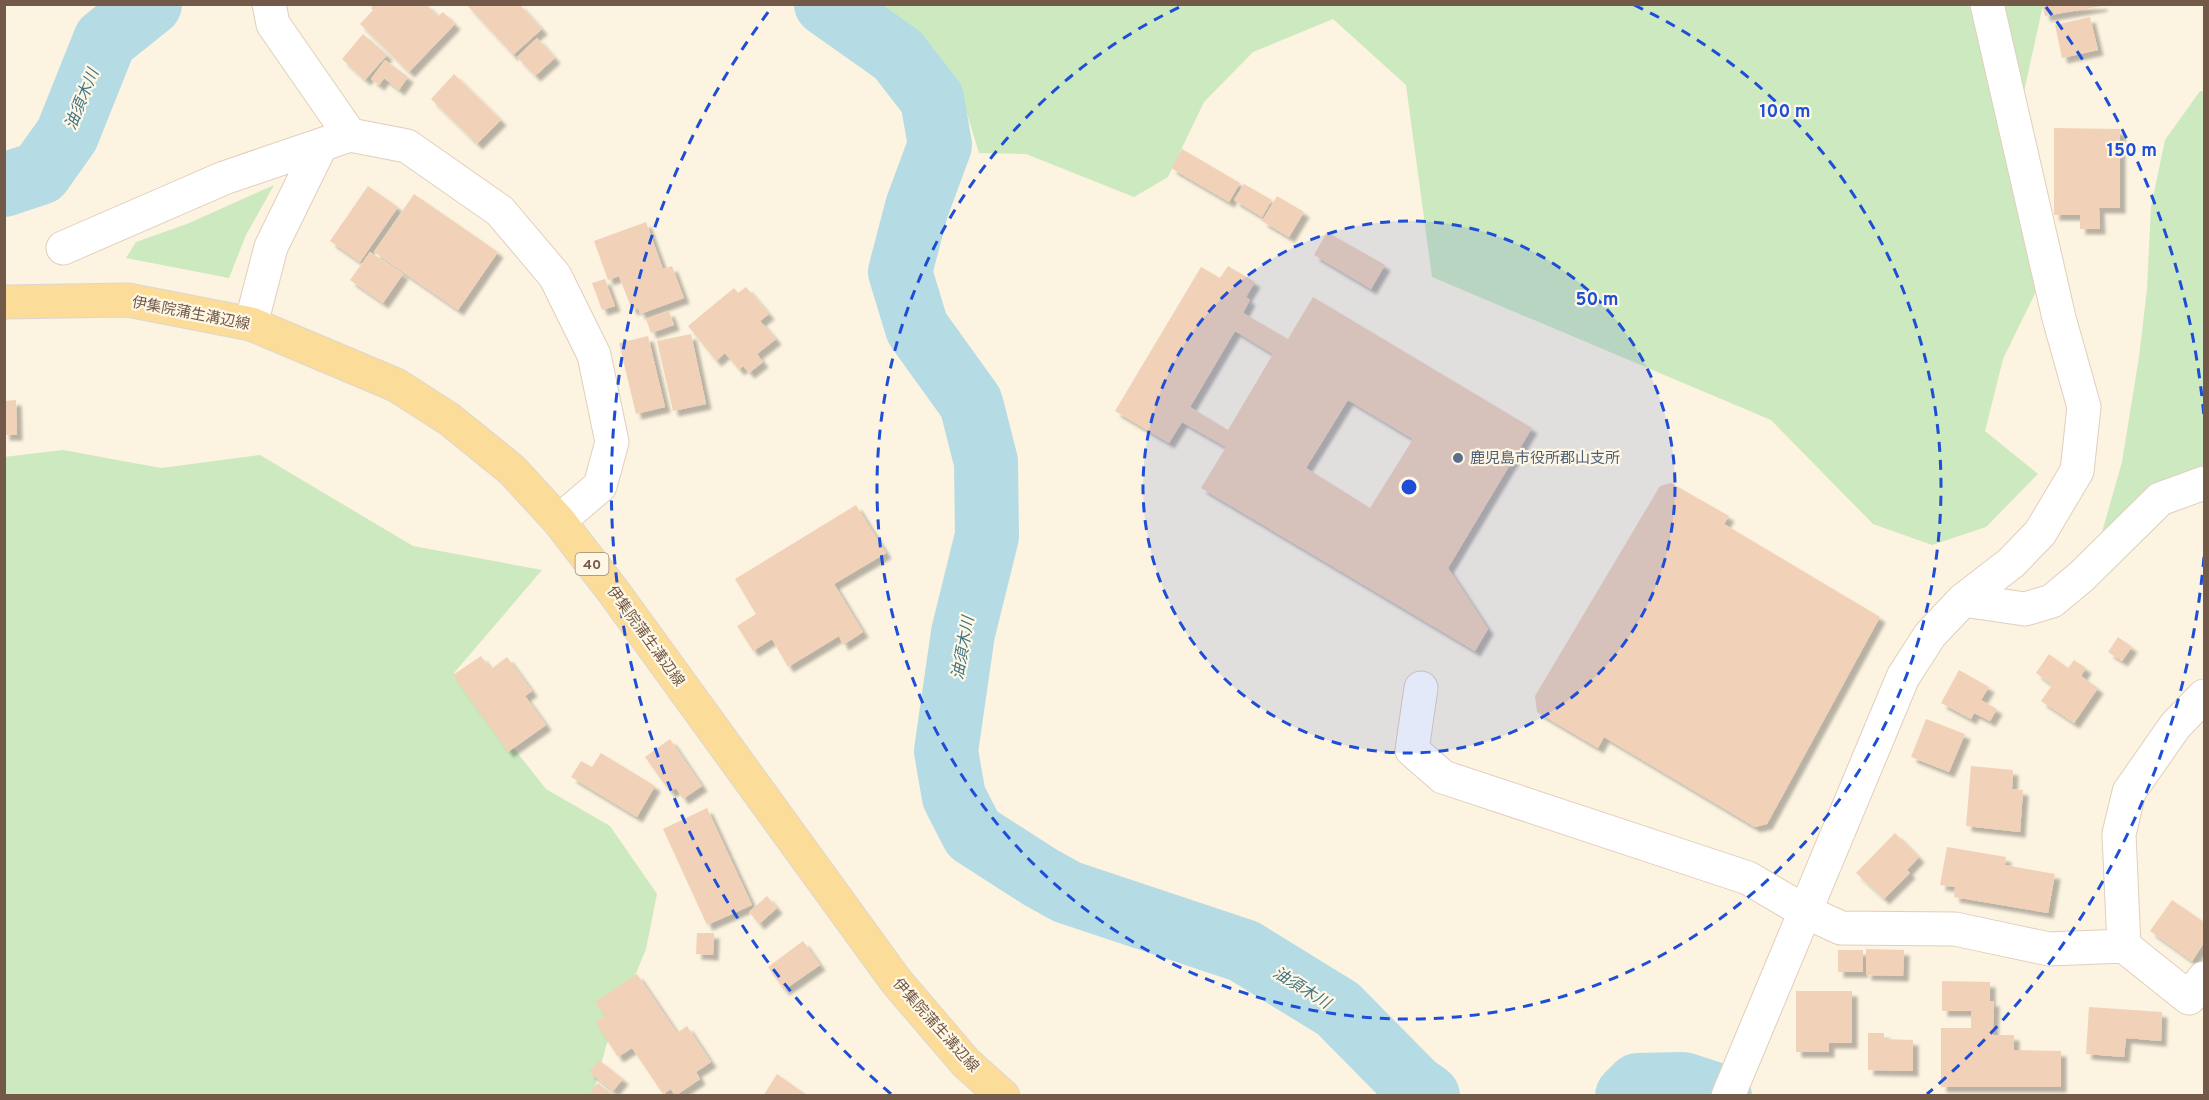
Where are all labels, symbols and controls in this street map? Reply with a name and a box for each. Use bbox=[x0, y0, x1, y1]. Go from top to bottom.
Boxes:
water label: 油須木川 bbox=[62, 64, 105, 133]
text: 100 m bbox=[1759, 101, 1811, 124]
text: 150 m bbox=[2107, 140, 2157, 163]
text: 50 m bbox=[1575, 289, 1619, 312]
street label: 伊集院蒲生溝辺線 bbox=[130, 294, 251, 335]
place label: 鹿児島市役所郡山支所 bbox=[1470, 450, 1620, 469]
marker: 鹿児島市役所郡山支所 bbox=[1451, 451, 1465, 465]
centre of rings bbox=[1399, 477, 1419, 497]
road number: 40 bbox=[576, 553, 608, 575]
street label: 伊集院蒲生溝辺線 bbox=[602, 583, 688, 691]
water label: 油須木川 bbox=[949, 613, 980, 682]
water label: 油須木川 bbox=[1268, 963, 1335, 1015]
street label: 伊集院蒲生溝辺線 bbox=[888, 975, 982, 1077]

